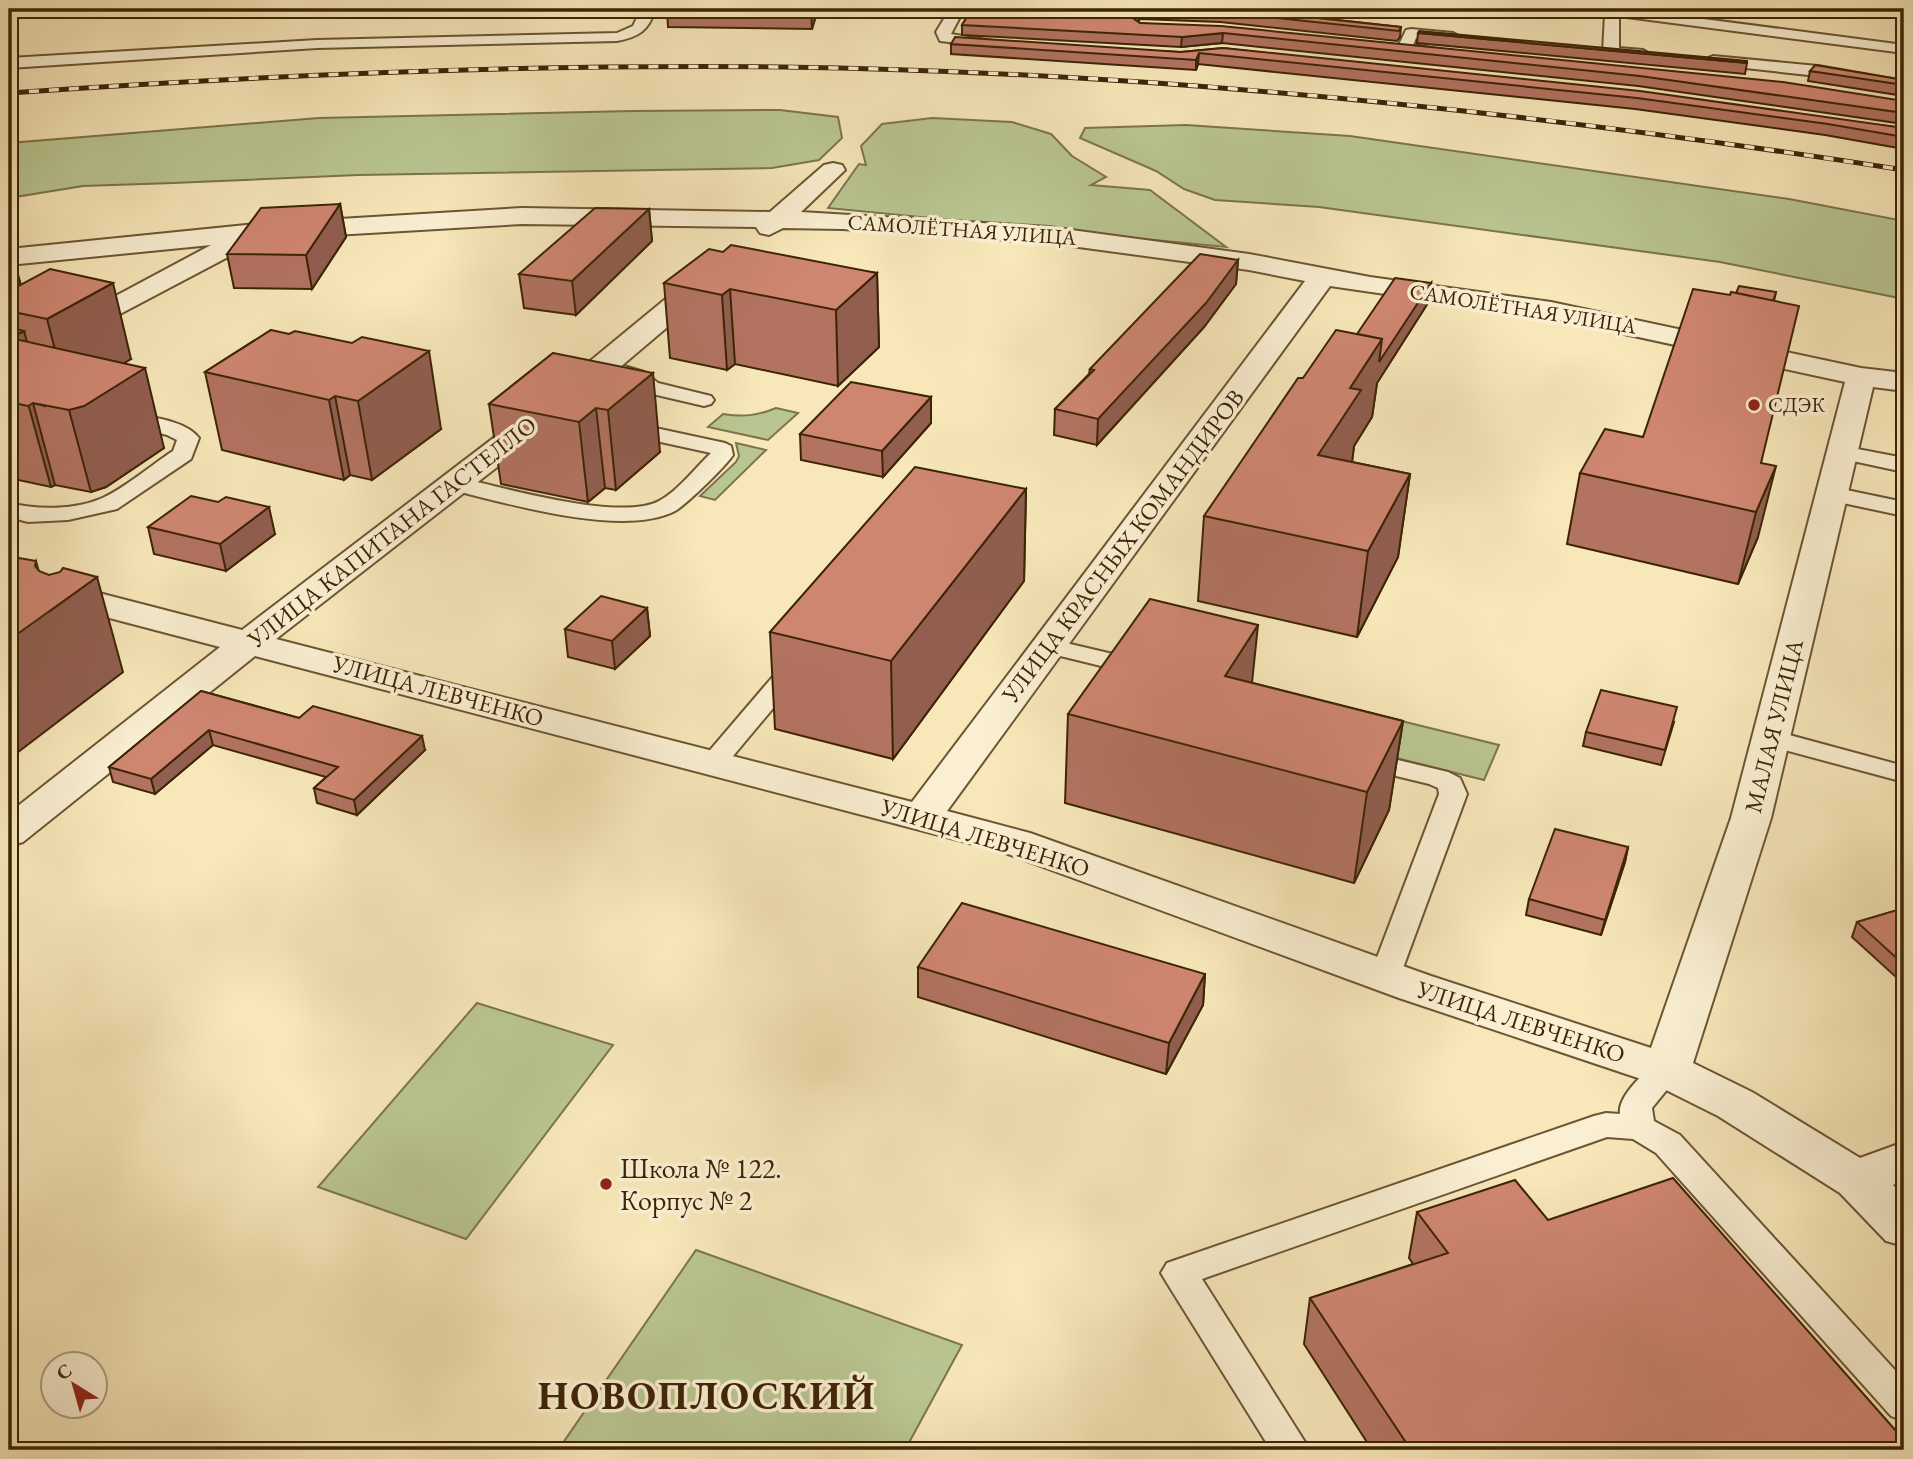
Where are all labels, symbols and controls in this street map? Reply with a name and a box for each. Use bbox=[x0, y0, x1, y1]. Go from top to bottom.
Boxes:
street label: САМОЛЁТНАЯ УЛИЦА bbox=[847, 208, 1078, 251]
street label: САМОЛЁТНАЯ УЛИЦА bbox=[1408, 277, 1639, 340]
street label: УЛИЦА КРАСНЫХ КОМАНДИРОВ bbox=[994, 383, 1251, 709]
place label: СДЭК bbox=[1768, 391, 1825, 418]
marker: СДЭК bbox=[1746, 397, 1762, 413]
street label: УЛИЦА КАПИТАНА ГАСТЕЛЛО bbox=[240, 409, 542, 655]
street label: МАЛАЯ УЛИЦА bbox=[1737, 635, 1810, 816]
street label: УЛИЦА ЛЕВЧЕНКО bbox=[328, 647, 547, 734]
street label: УЛИЦА ЛЕВЧЕНКО bbox=[876, 791, 1093, 884]
street label: УЛИЦА ЛЕВЧЕНКО bbox=[1412, 973, 1629, 1070]
place label: Школа № 122. Корпус № 2 bbox=[620, 1150, 782, 1218]
marker: Школа № 122. Корпус № 2 bbox=[598, 1176, 614, 1192]
north arrow bbox=[38, 1350, 108, 1420]
text: С bbox=[51, 1358, 77, 1386]
district label: НОВОПЛОСКИЙ bbox=[538, 1371, 876, 1420]

